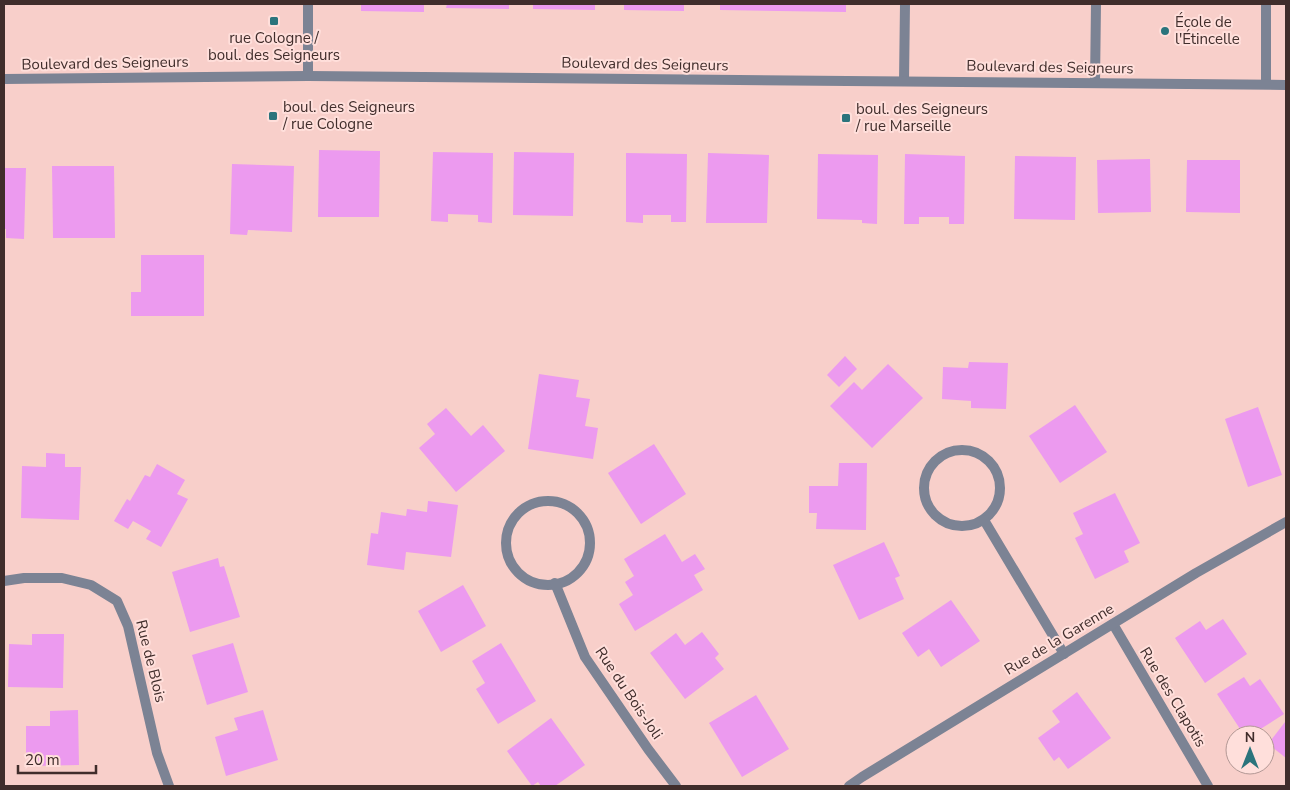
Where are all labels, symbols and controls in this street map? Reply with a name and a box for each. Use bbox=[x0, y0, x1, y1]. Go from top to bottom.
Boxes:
place label: École de l'Étincelle bbox=[1175, 12, 1240, 49]
marker: rue Cologne / boul. des Seigneurs bbox=[268, 15, 280, 27]
marker: École de l'Étincelle bbox=[1159, 25, 1171, 37]
place label: rue Cologne / boul. des Seigneurs bbox=[208, 28, 340, 65]
street label: Boulevard des Seigneurs bbox=[21, 52, 189, 74]
street label: Boulevard des Seigneurs bbox=[561, 53, 729, 75]
street label: Boulevard des Seigneurs bbox=[966, 56, 1134, 78]
place label: boul. des Seigneurs / rue Cologne bbox=[282, 97, 415, 134]
place label: boul. des Seigneurs / rue Marseille bbox=[855, 99, 988, 136]
marker: boul. des Seigneurs / rue Cologne bbox=[267, 110, 279, 122]
marker: boul. des Seigneurs / rue Marseille bbox=[840, 112, 852, 124]
street label: Rue de la Garenne bbox=[1001, 598, 1117, 680]
street label: Rue de Blois bbox=[131, 618, 171, 704]
street label: Rue du Bois-Joli bbox=[591, 643, 667, 743]
street label: Rue des Clapotis bbox=[1135, 643, 1211, 751]
north arrow bbox=[1225, 725, 1275, 775]
text: N bbox=[1245, 728, 1255, 747]
scale bar bbox=[18, 742, 95, 774]
text: 20 m bbox=[25, 750, 60, 770]

